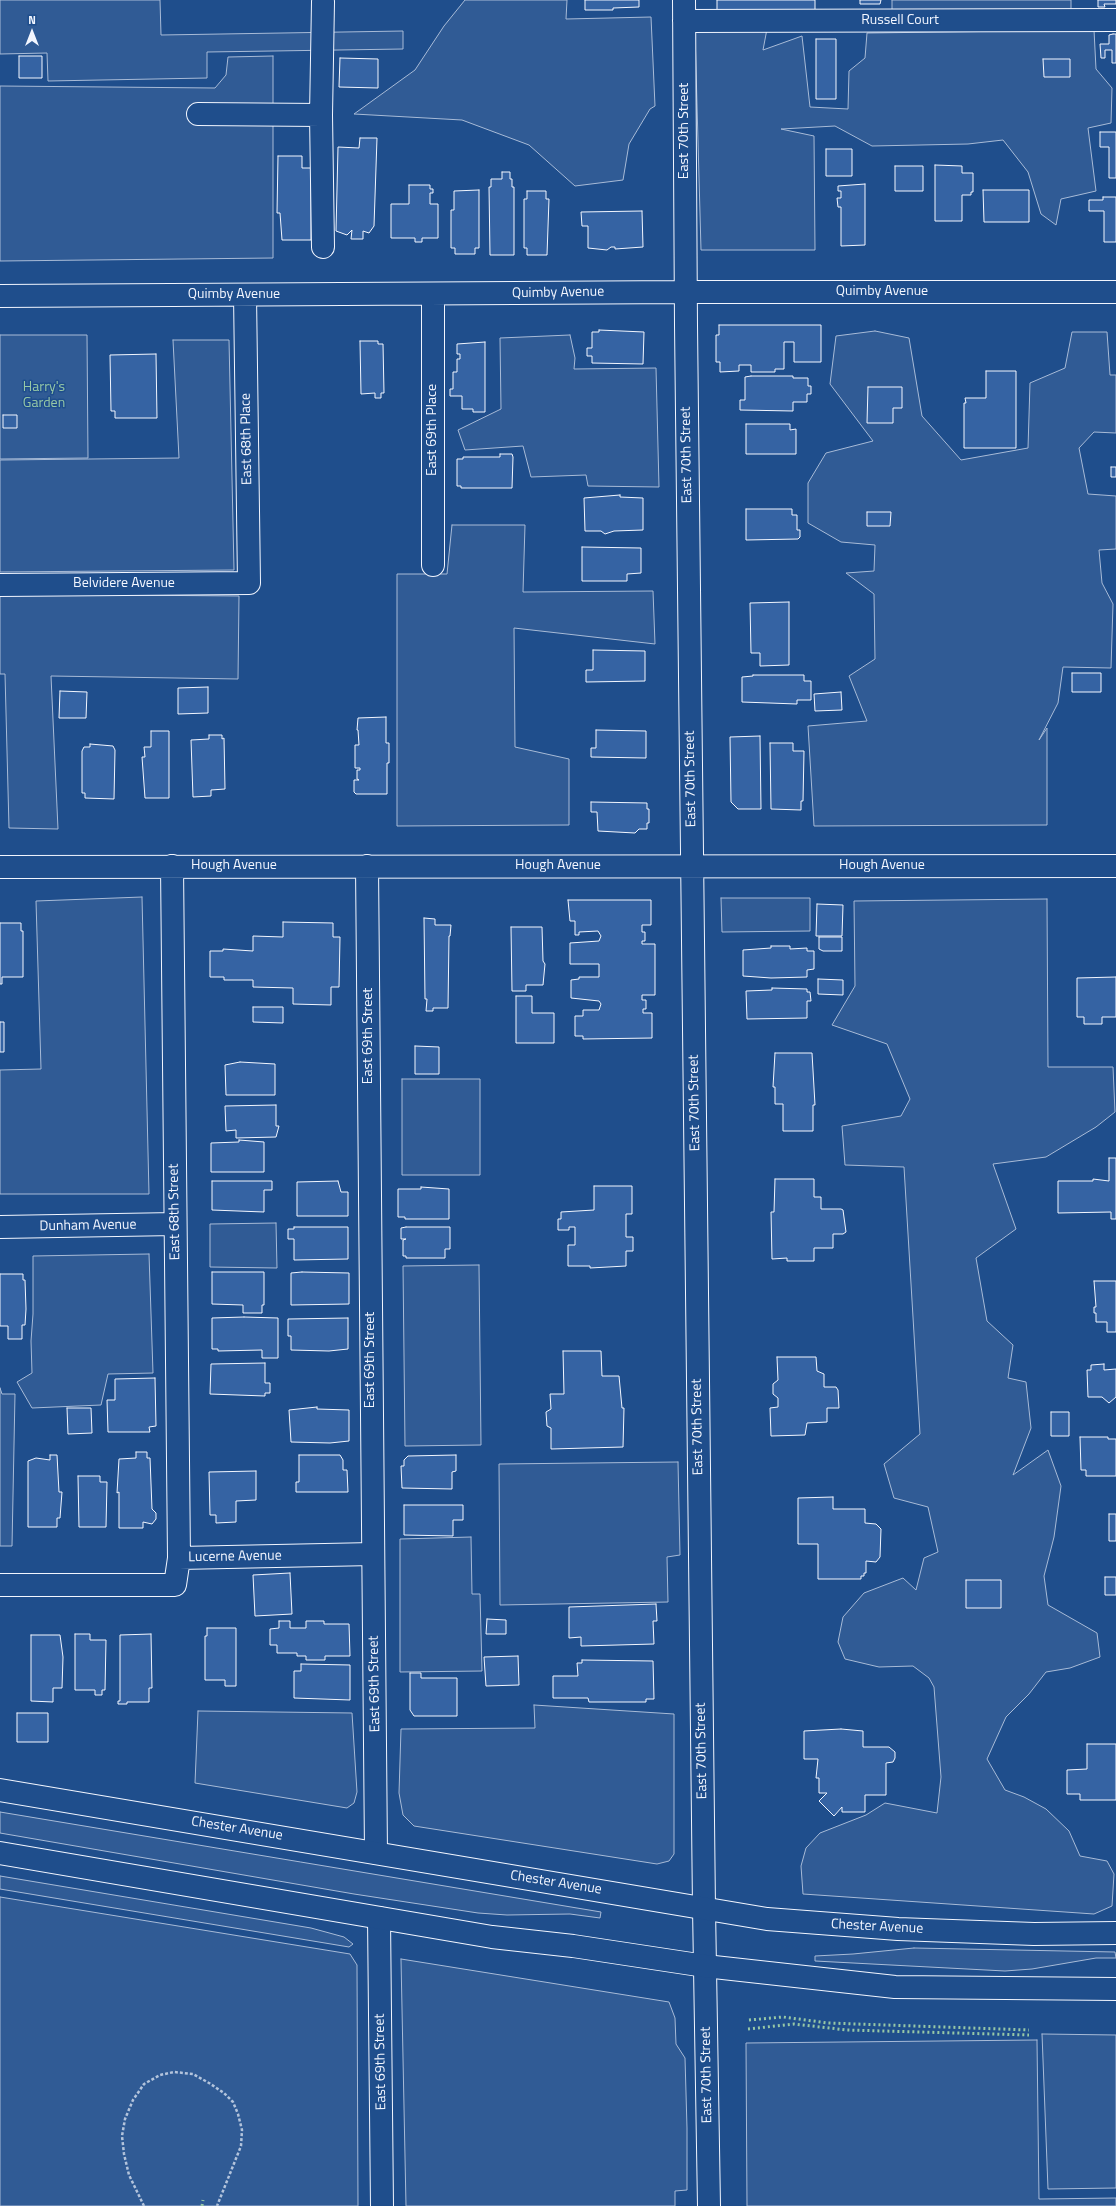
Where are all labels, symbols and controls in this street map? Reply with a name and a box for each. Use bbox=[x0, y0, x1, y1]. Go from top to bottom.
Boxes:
north arrow bbox=[12, 12, 52, 52]
text: N bbox=[28, 12, 36, 28]
street label: Russell Court bbox=[861, 13, 939, 29]
street label: East 70th Street bbox=[677, 83, 693, 179]
street label: Quimby Avenue bbox=[512, 284, 604, 302]
street label: Quimby Avenue bbox=[836, 284, 928, 300]
street label: Quimby Avenue bbox=[188, 287, 280, 303]
park label: Harry's Garden bbox=[23, 380, 65, 412]
street label: East 69th Place bbox=[425, 384, 441, 476]
street label: East 68th Place bbox=[238, 393, 256, 485]
street label: East 70th Street bbox=[678, 407, 696, 503]
street label: Belvidere Avenue bbox=[73, 576, 175, 592]
street label: East 70th Street bbox=[682, 731, 700, 827]
street label: Hough Avenue bbox=[191, 858, 277, 874]
street label: Hough Avenue bbox=[515, 858, 601, 874]
street label: Hough Avenue bbox=[839, 858, 925, 874]
street label: East 69th Street bbox=[361, 988, 377, 1084]
street label: East 70th Street bbox=[686, 1055, 704, 1151]
street label: East 68th Street bbox=[166, 1164, 184, 1260]
street label: Dunham Avenue bbox=[39, 1217, 137, 1235]
street label: East 69th Street bbox=[363, 1312, 379, 1408]
street label: East 70th Street bbox=[689, 1379, 707, 1475]
street label: Lucerne Avenue bbox=[188, 1548, 282, 1566]
street label: East 69th Street bbox=[366, 1636, 384, 1732]
street label: East 70th Street bbox=[693, 1703, 711, 1799]
street label: Chester Avenue bbox=[190, 1813, 284, 1845]
street label: Chester Avenue bbox=[509, 1867, 603, 1899]
street label: Chester Avenue bbox=[830, 1916, 924, 1938]
street label: East 69th Street bbox=[372, 2014, 390, 2110]
street label: East 70th Street bbox=[698, 2027, 716, 2123]

